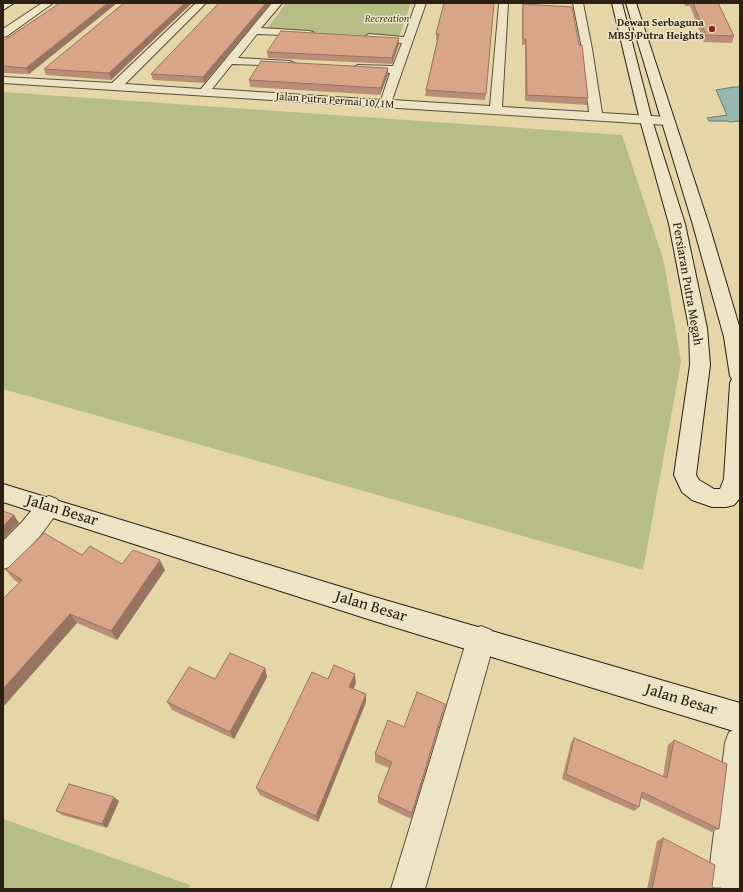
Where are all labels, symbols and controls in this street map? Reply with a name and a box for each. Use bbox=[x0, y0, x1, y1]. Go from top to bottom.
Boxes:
park label: Recreation bbox=[365, 12, 409, 26]
place label: Dewan Serbaguna MBSJ Putra Heights bbox=[608, 16, 704, 42]
marker: Dewan Serbaguna MBSJ Putra Heights bbox=[707, 24, 717, 34]
street label: Jalan Putra Permai 10/1M bbox=[275, 90, 395, 112]
street label: Persiaran Putra Megah bbox=[669, 221, 705, 347]
street label: Jalan Besar bbox=[24, 491, 100, 531]
street label: Jalan Besar bbox=[333, 587, 409, 627]
street label: Jalan Besar bbox=[643, 680, 719, 720]

